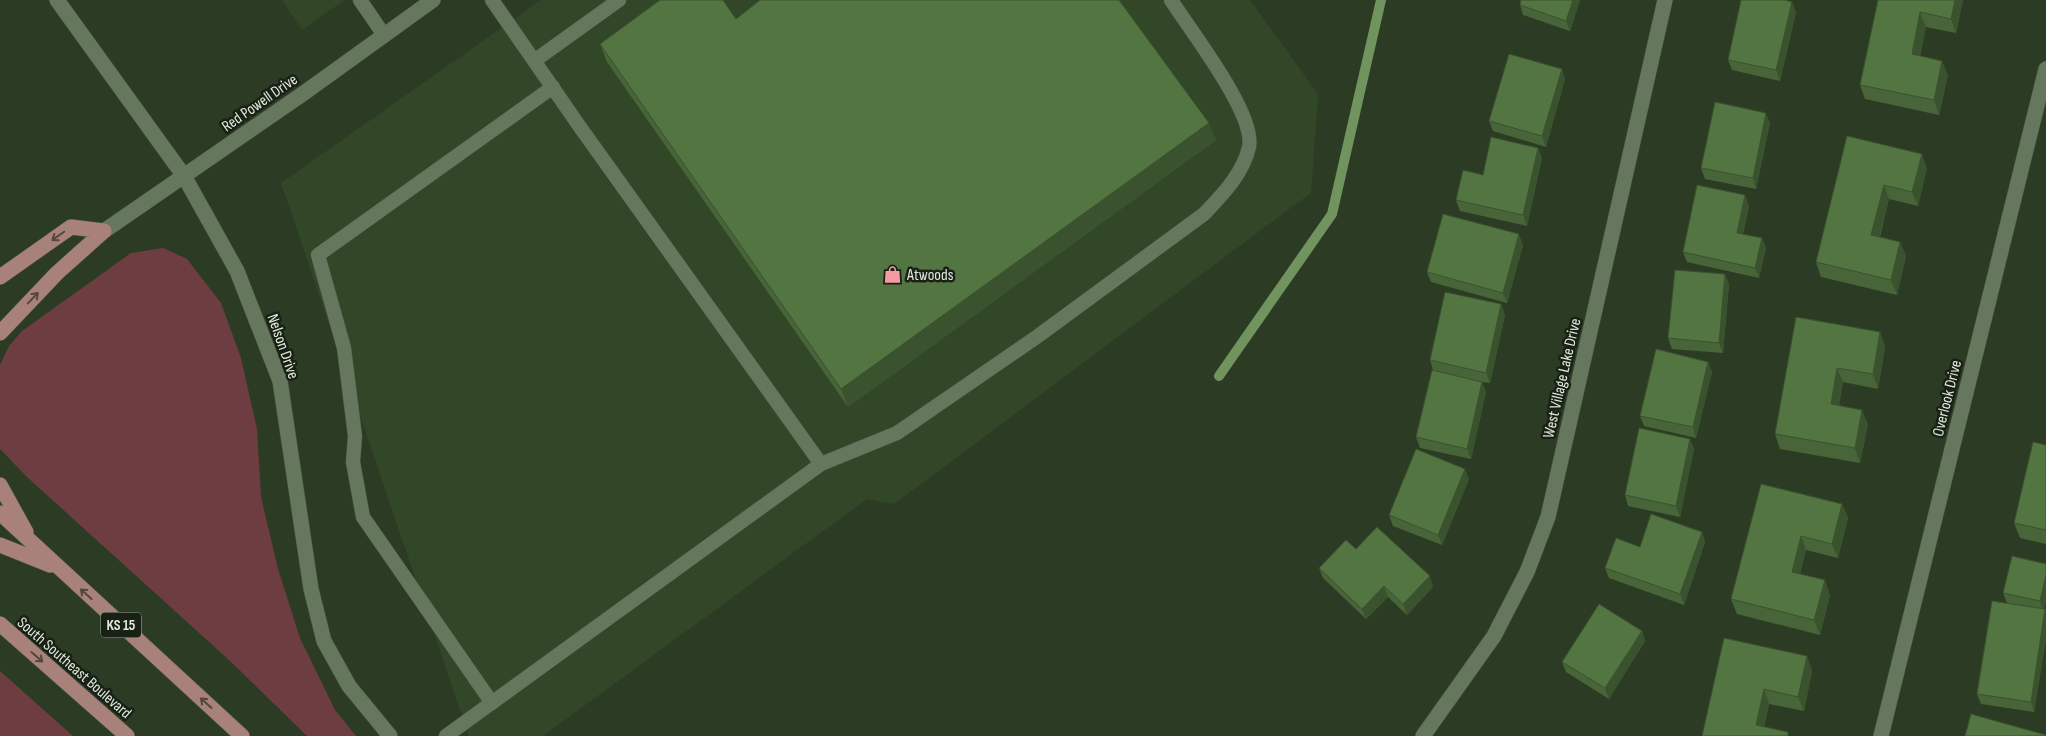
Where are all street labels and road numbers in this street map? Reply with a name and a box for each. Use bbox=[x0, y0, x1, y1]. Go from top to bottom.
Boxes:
street label: Red Powell Drive bbox=[218, 70, 301, 136]
street label: Nelson Drive bbox=[263, 312, 303, 381]
street label: West Village Lake Drive bbox=[1539, 317, 1585, 440]
street label: Overlook Drive bbox=[1929, 358, 1966, 438]
road number: KS 15 bbox=[101, 612, 141, 638]
street label: South Southeast Boulevard bbox=[13, 613, 135, 723]

